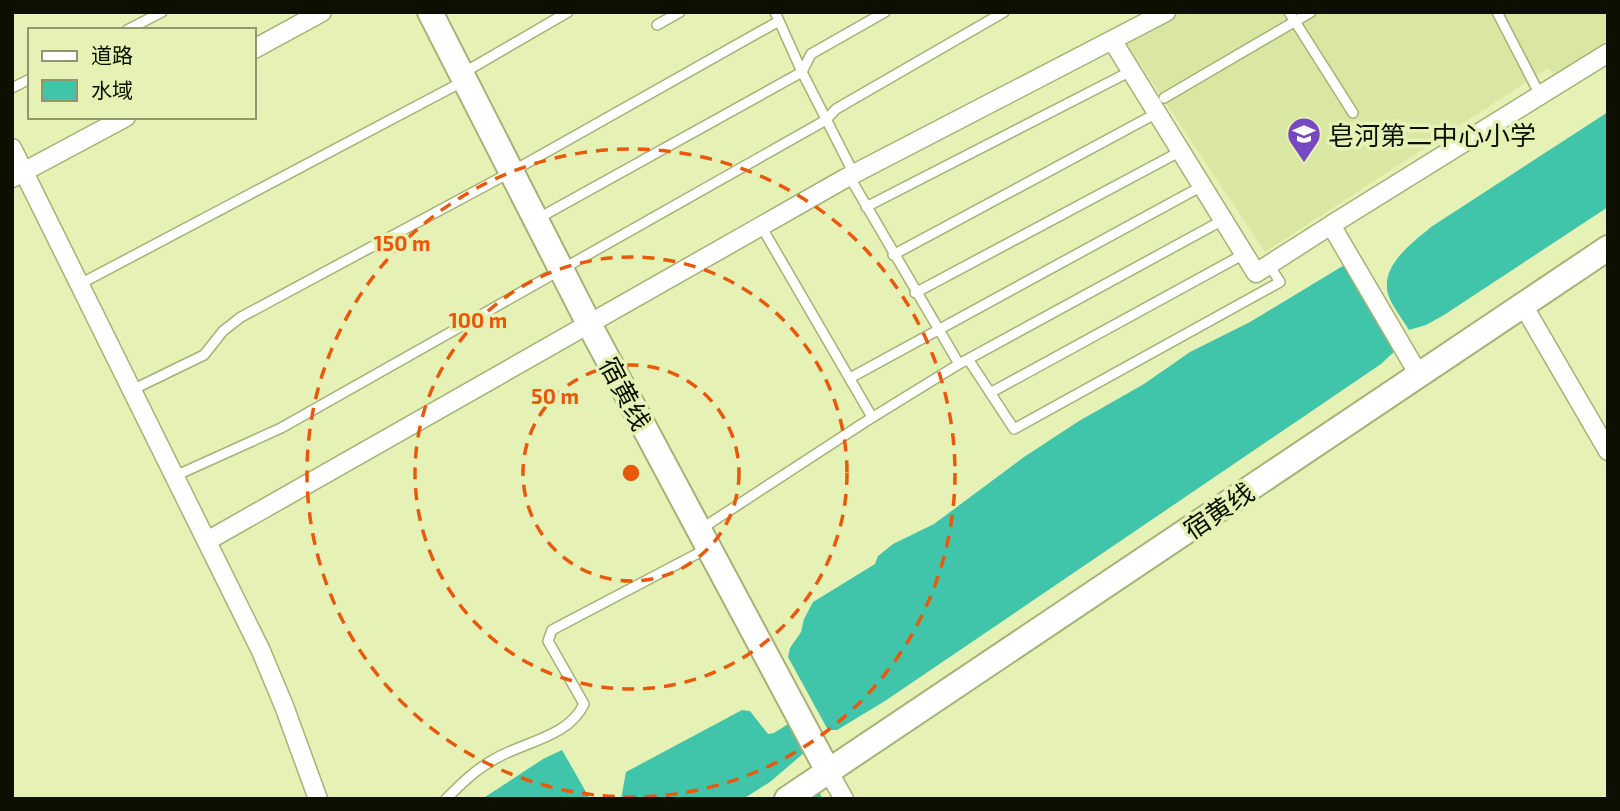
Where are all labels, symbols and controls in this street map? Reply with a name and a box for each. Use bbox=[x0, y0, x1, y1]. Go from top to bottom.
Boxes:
legend bbox=[28, 28, 256, 119]
text: 道路 bbox=[91, 42, 133, 67]
text: 水域 bbox=[91, 77, 133, 102]
school or university icon: 皂河第二中心小学 bbox=[1285, 115, 1323, 164]
place label: 皂河第二中心小学 bbox=[1328, 119, 1536, 150]
text: 150 m bbox=[374, 230, 430, 255]
text: 100 m bbox=[449, 307, 507, 332]
street label: 宿黄线 bbox=[594, 351, 658, 435]
text: 50 m bbox=[531, 383, 579, 408]
centre of rings bbox=[619, 461, 643, 485]
street label: 宿黄线 bbox=[1177, 475, 1259, 545]

